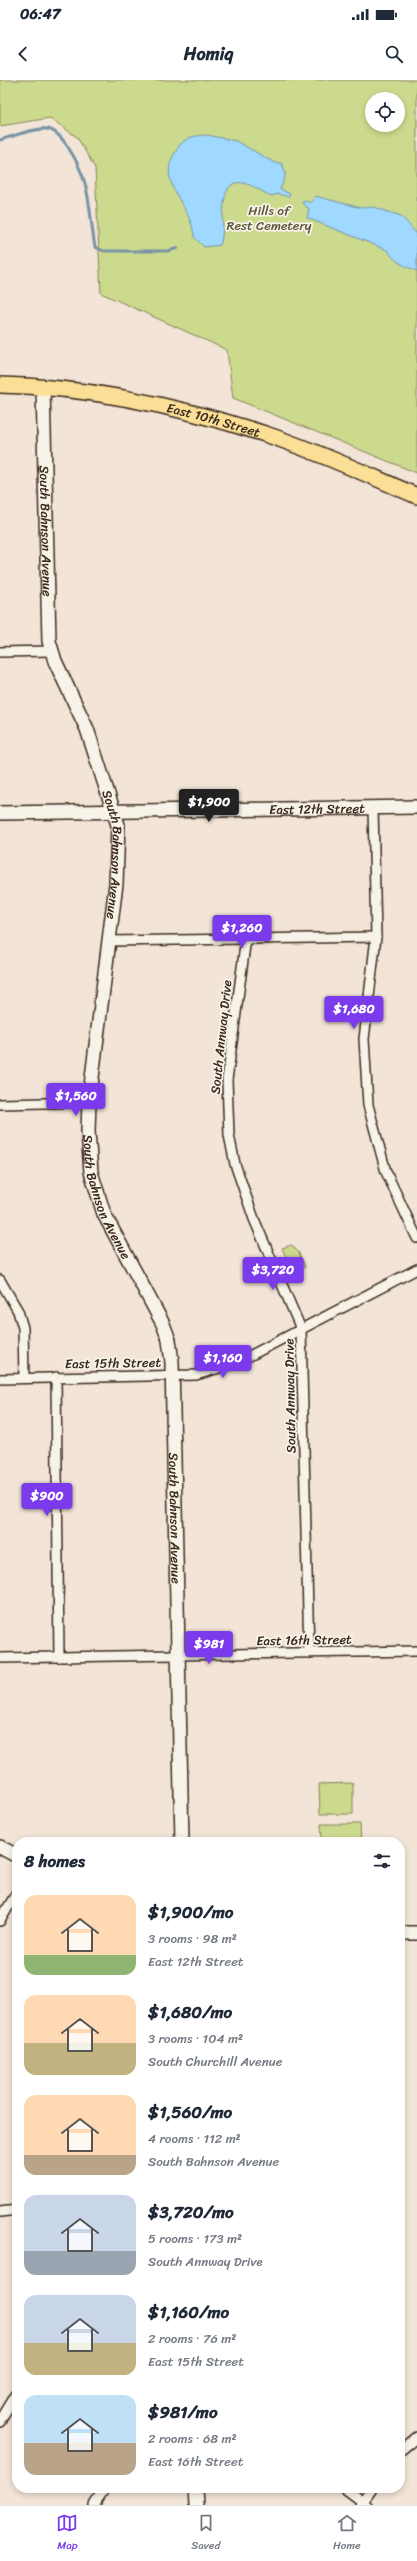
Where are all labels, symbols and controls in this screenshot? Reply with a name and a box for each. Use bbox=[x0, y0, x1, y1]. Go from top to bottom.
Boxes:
text: 06:47 bbox=[20, 1, 60, 27]
text: Homiq bbox=[184, 38, 233, 70]
icon: back bbox=[12, 43, 34, 65]
icon: search bbox=[383, 43, 405, 65]
map controls bbox=[365, 92, 405, 132]
button: locate bbox=[365, 92, 405, 132]
park label: Hills of Rest Cemetery bbox=[226, 199, 312, 237]
street label: East 10th Street bbox=[165, 396, 264, 443]
street label: South Bahnson Avenue bbox=[33, 465, 59, 597]
street label: South Bahnson Avenue bbox=[96, 787, 129, 921]
pin: $1,900 bbox=[176, 789, 242, 823]
text: $1,900 bbox=[188, 790, 230, 813]
street label: East 12th Street bbox=[269, 796, 365, 821]
pin: $1,260 bbox=[209, 915, 275, 949]
text: $1,260 bbox=[222, 916, 262, 939]
street label: South Annway Drive bbox=[204, 979, 238, 1095]
pin: $1,680 bbox=[321, 996, 387, 1030]
text: $1,680 bbox=[333, 997, 375, 1020]
pin: $1,560 bbox=[43, 1083, 109, 1117]
text: $1,560 bbox=[55, 1084, 97, 1107]
street label: South Bahnson Avenue bbox=[77, 1134, 138, 1264]
pin: $3,720 bbox=[240, 1257, 306, 1291]
text: $3,720 bbox=[252, 1258, 294, 1281]
street label: South Annway Drive bbox=[278, 1338, 302, 1454]
pin: $1,160 bbox=[190, 1345, 256, 1379]
text: $1,160 bbox=[203, 1346, 243, 1369]
street label: East 15th Street bbox=[65, 1351, 161, 1375]
street label: South Bahnson Avenue bbox=[162, 1452, 188, 1584]
pin: $900 bbox=[23, 1483, 71, 1517]
text: $900 bbox=[30, 1484, 64, 1507]
street label: East 16th Street bbox=[256, 1628, 352, 1652]
pin: $981 bbox=[185, 1631, 233, 1665]
text: $981 bbox=[194, 1632, 224, 1655]
text: 8 homes bbox=[24, 1846, 85, 1876]
icon: filters bbox=[371, 1850, 393, 1872]
text: $1,900/mo bbox=[148, 1897, 233, 1927]
icon: home bbox=[56, 1911, 104, 1959]
text: 3 rooms · 98 m² bbox=[148, 1927, 237, 1950]
text: East 12th Street bbox=[148, 1950, 244, 1973]
text: $1,680/mo bbox=[148, 1997, 232, 2027]
icon: home bbox=[56, 2011, 104, 2059]
text: 3 rooms · 104 m² bbox=[148, 2027, 243, 2050]
text: South Churchill Avenue bbox=[148, 2050, 282, 2073]
text: $1,560/mo bbox=[148, 2097, 232, 2127]
icon: home bbox=[56, 2111, 104, 2159]
text: 4 rooms · 112 m² bbox=[148, 2127, 241, 2150]
text: South Bahnson Avenue bbox=[148, 2150, 279, 2173]
text: $3,720/mo bbox=[148, 2197, 234, 2227]
icon: home bbox=[56, 2211, 104, 2259]
text: 5 rooms · 173 m² bbox=[148, 2227, 242, 2250]
text: South Annway Drive bbox=[148, 2250, 263, 2273]
text: $1,160/mo bbox=[148, 2297, 229, 2327]
icon: home bbox=[56, 2311, 104, 2359]
text: 2 rooms · 76 m² bbox=[148, 2327, 236, 2350]
text: East 15th Street bbox=[148, 2350, 244, 2373]
text: $981/mo bbox=[148, 2397, 218, 2427]
icon: home bbox=[56, 2411, 104, 2459]
text: 2 rooms · 68 m² bbox=[148, 2427, 237, 2450]
text: East 16th Street bbox=[148, 2450, 243, 2473]
tab: Map bbox=[56, 2512, 78, 2555]
tab: Saved bbox=[191, 2512, 220, 2555]
tab: Home bbox=[333, 2512, 361, 2555]

